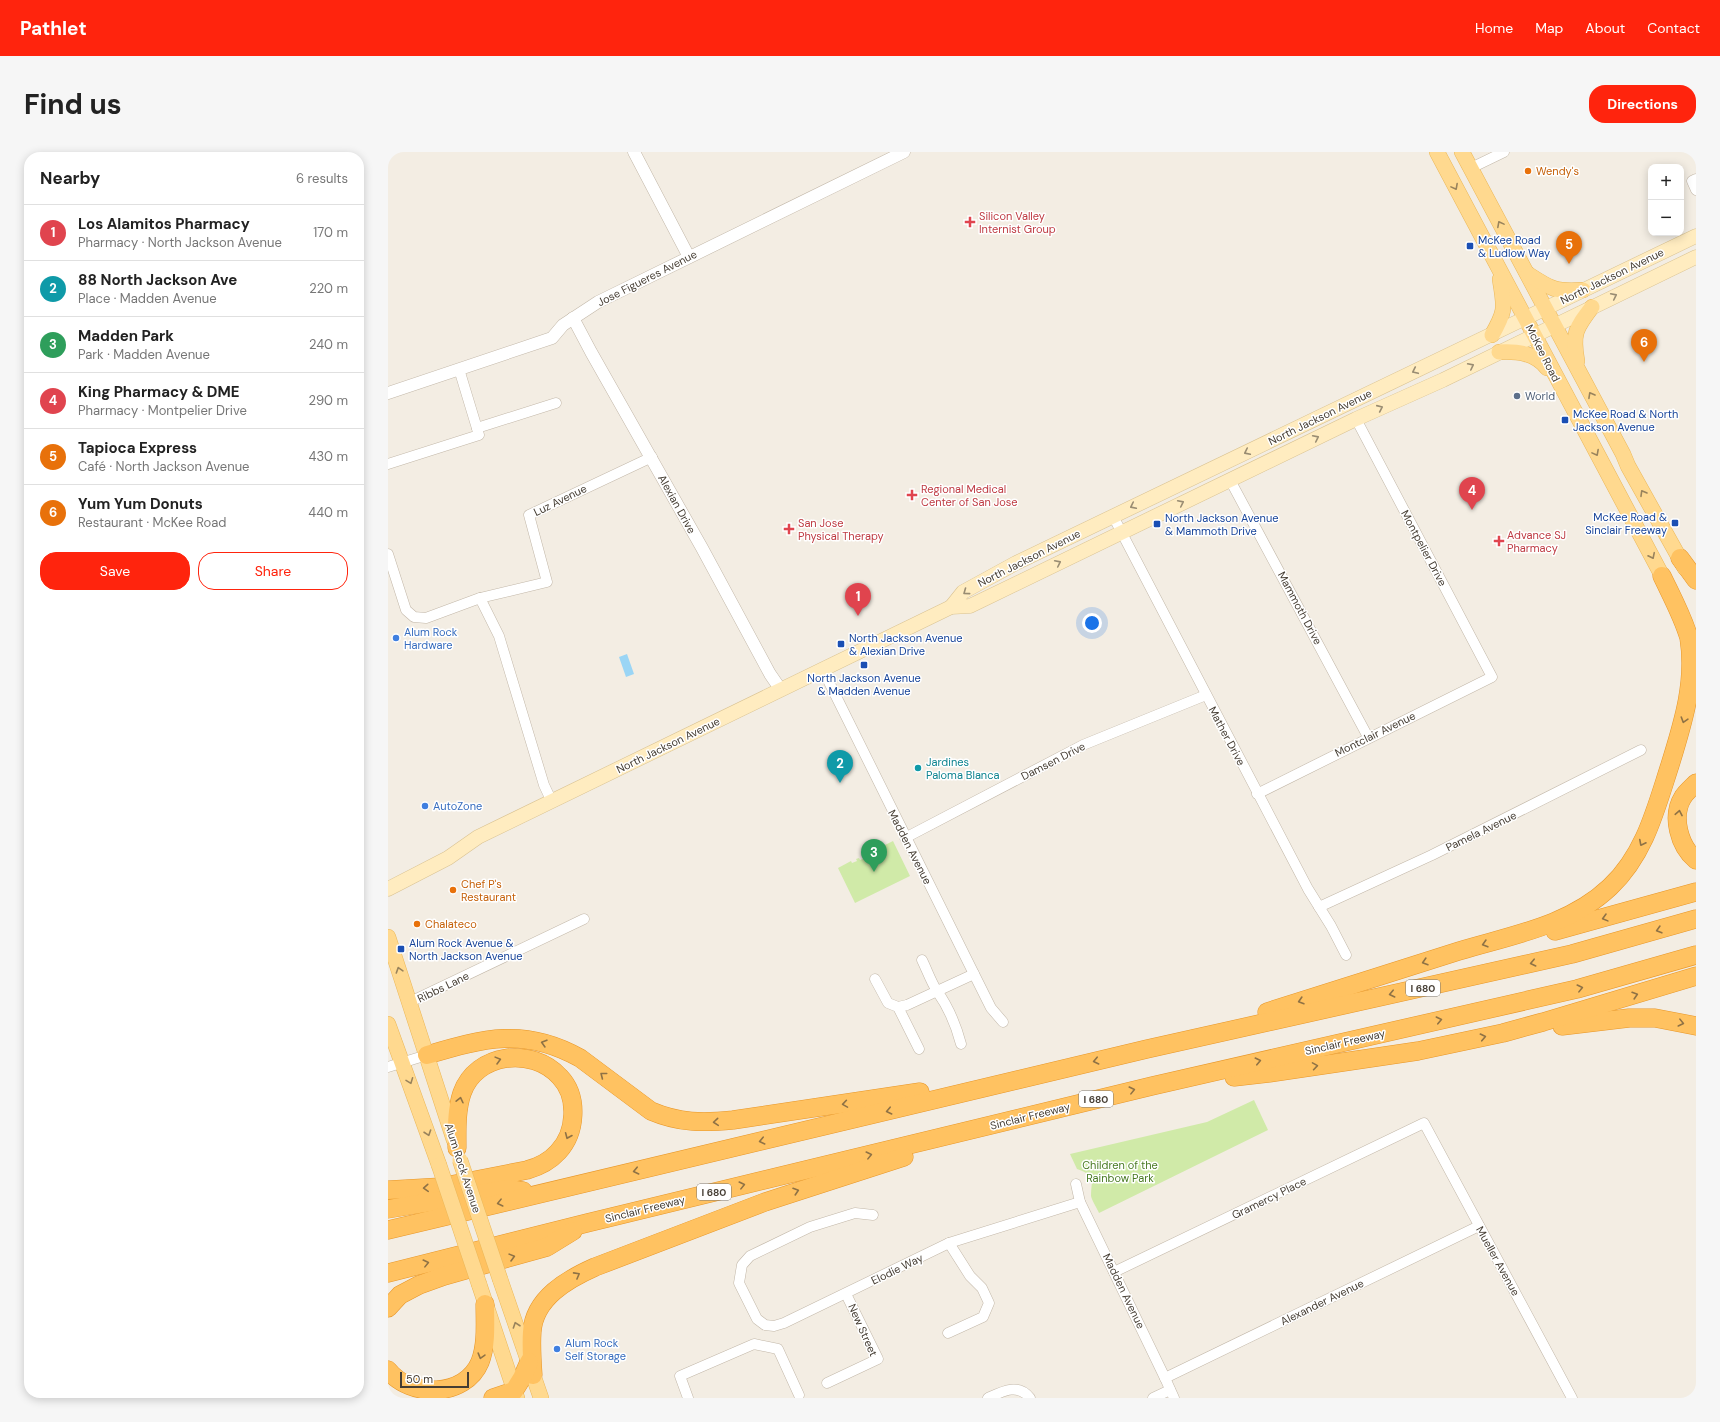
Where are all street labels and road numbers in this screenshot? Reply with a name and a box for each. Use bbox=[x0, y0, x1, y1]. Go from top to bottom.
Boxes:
street label: North Jackson Avenue bbox=[1558, 245, 1666, 307]
street label: Jose Figueres Avenue bbox=[595, 247, 699, 309]
street label: McKee Road bbox=[1523, 322, 1563, 384]
street label: North Jackson Avenue bbox=[1266, 386, 1374, 448]
street label: Alexian Drive bbox=[655, 472, 699, 536]
street label: Luz Avenue bbox=[531, 481, 589, 519]
street label: Montpelier Drive bbox=[1398, 508, 1450, 588]
street label: North Jackson Avenue bbox=[975, 526, 1083, 590]
street label: Mammoth Drive bbox=[1275, 569, 1325, 647]
street label: Mather Drive bbox=[1206, 704, 1248, 768]
street label: Montclair Avenue bbox=[1332, 708, 1418, 760]
street label: North Jackson Avenue bbox=[614, 714, 722, 776]
street label: Damsen Drive bbox=[1018, 739, 1088, 783]
street label: Madden Avenue bbox=[885, 807, 935, 887]
street label: Pamela Avenue bbox=[1443, 808, 1519, 854]
street label: Ribbs Lane bbox=[415, 968, 471, 1006]
road number: I 680 bbox=[1406, 980, 1440, 996]
street label: Sinclair Freeway bbox=[1304, 1026, 1386, 1058]
road number: I 680 bbox=[1079, 1091, 1113, 1107]
street label: Sinclair Freeway bbox=[989, 1099, 1071, 1133]
street label: Alum Rock Avenue bbox=[442, 1121, 484, 1215]
street label: Gramercy Place bbox=[1230, 1174, 1308, 1222]
road number: I 680 bbox=[697, 1184, 731, 1200]
street label: Sinclair Freeway bbox=[604, 1192, 686, 1226]
street label: Mueller Avenue bbox=[1473, 1224, 1523, 1298]
street label: Elodie Way bbox=[869, 1250, 925, 1288]
street label: Madden Avenue bbox=[1100, 1251, 1148, 1331]
street label: Alexander Avenue bbox=[1278, 1276, 1366, 1328]
street label: New Street bbox=[845, 1302, 881, 1358]

